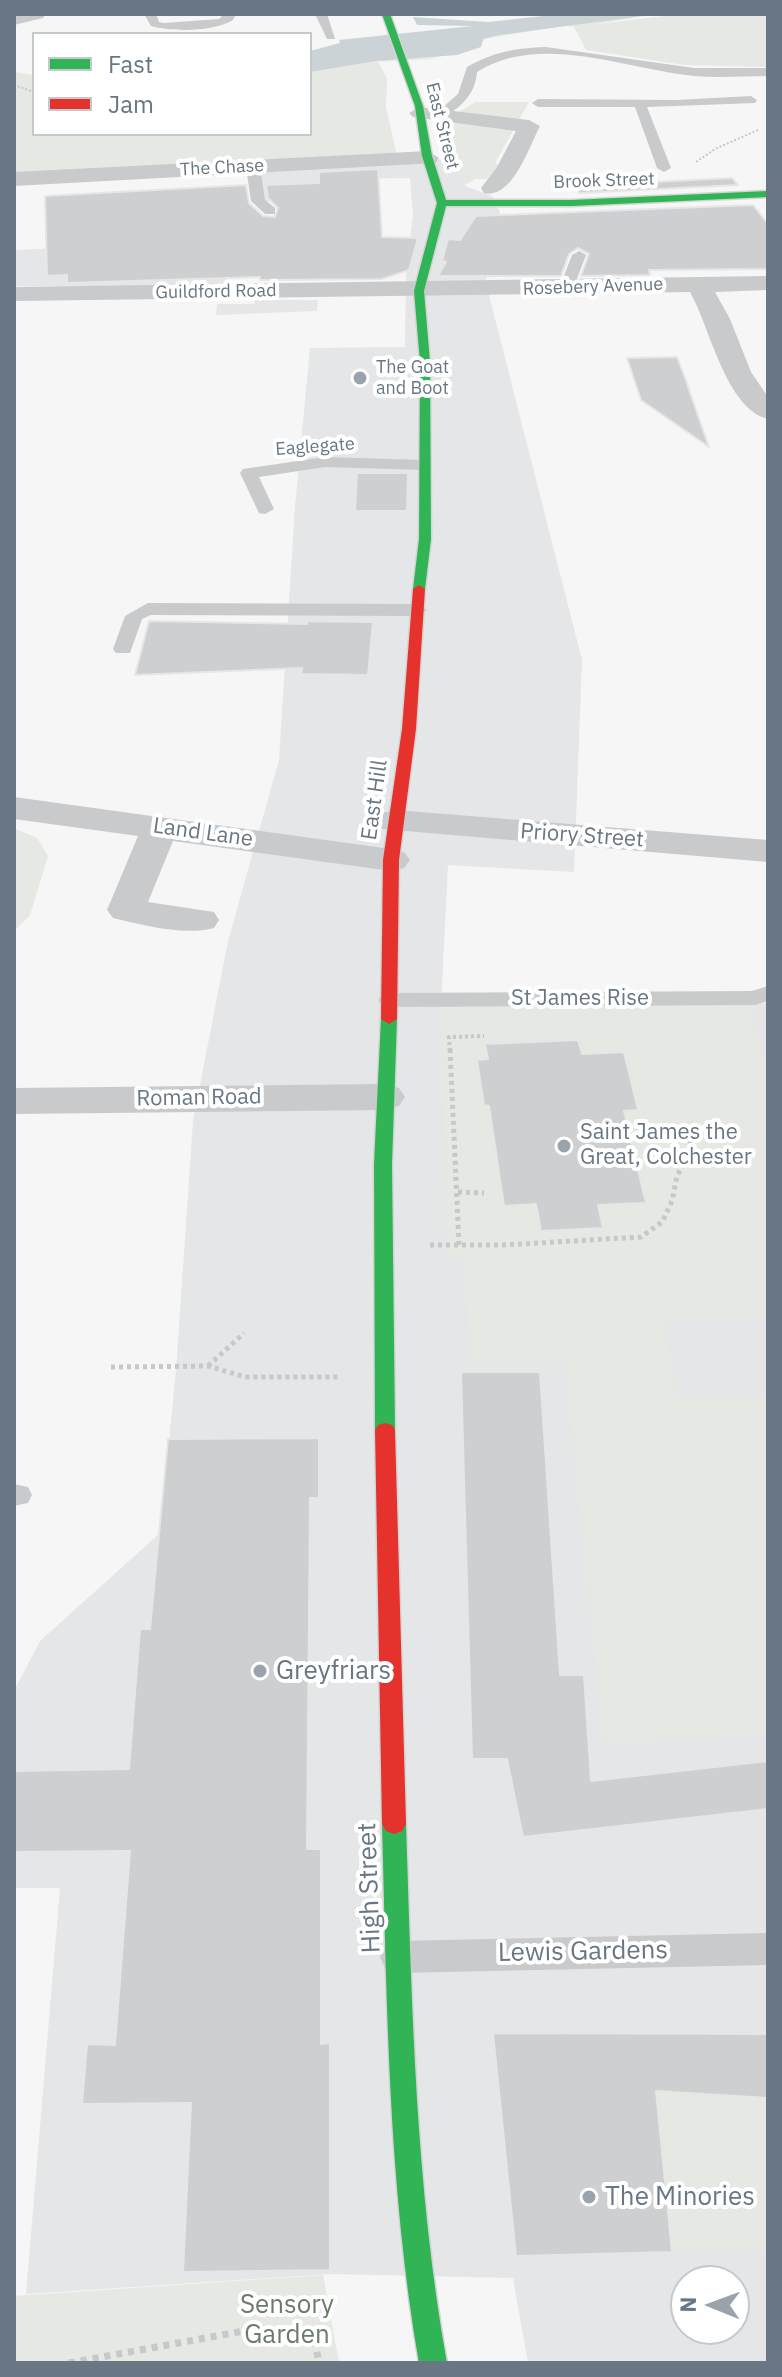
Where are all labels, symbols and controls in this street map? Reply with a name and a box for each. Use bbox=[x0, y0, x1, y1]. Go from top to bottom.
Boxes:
legend bbox=[32, 32, 312, 136]
text: Fast bbox=[108, 48, 153, 80]
street label: East Street bbox=[421, 80, 463, 172]
text: Jam bbox=[108, 88, 154, 120]
street label: The Chase bbox=[179, 155, 265, 181]
street label: Brook Street bbox=[553, 168, 655, 194]
street label: Rosebery Avenue bbox=[522, 274, 664, 300]
street label: Guildford Road bbox=[155, 280, 277, 304]
place label: The Goat and Boot bbox=[376, 357, 449, 400]
marker: The Goat and Boot bbox=[351, 369, 369, 387]
street label: Eaglegate bbox=[275, 433, 355, 461]
street label: East Hill bbox=[356, 758, 394, 842]
street label: Land Lane bbox=[151, 813, 255, 853]
street label: Priory Street bbox=[519, 819, 645, 853]
street label: St James Rise bbox=[511, 986, 649, 1012]
street label: Roman Road bbox=[136, 1084, 262, 1112]
place label: Saint James the Great, Colchester bbox=[580, 1120, 752, 1172]
marker: Saint James the Great, Colchester bbox=[555, 1137, 573, 1155]
place label: Greyfriars bbox=[276, 1655, 391, 1687]
marker: Greyfriars bbox=[251, 1662, 269, 1680]
street label: High Street bbox=[352, 1822, 388, 1954]
street label: Lewis Gardens bbox=[498, 1935, 668, 1969]
place label: The Minories bbox=[605, 2181, 755, 2213]
marker: The Minories bbox=[580, 2188, 598, 2206]
north arrow bbox=[670, 2265, 750, 2345]
park label: Sensory Garden bbox=[240, 2289, 334, 2350]
text: N bbox=[673, 2296, 702, 2313]

